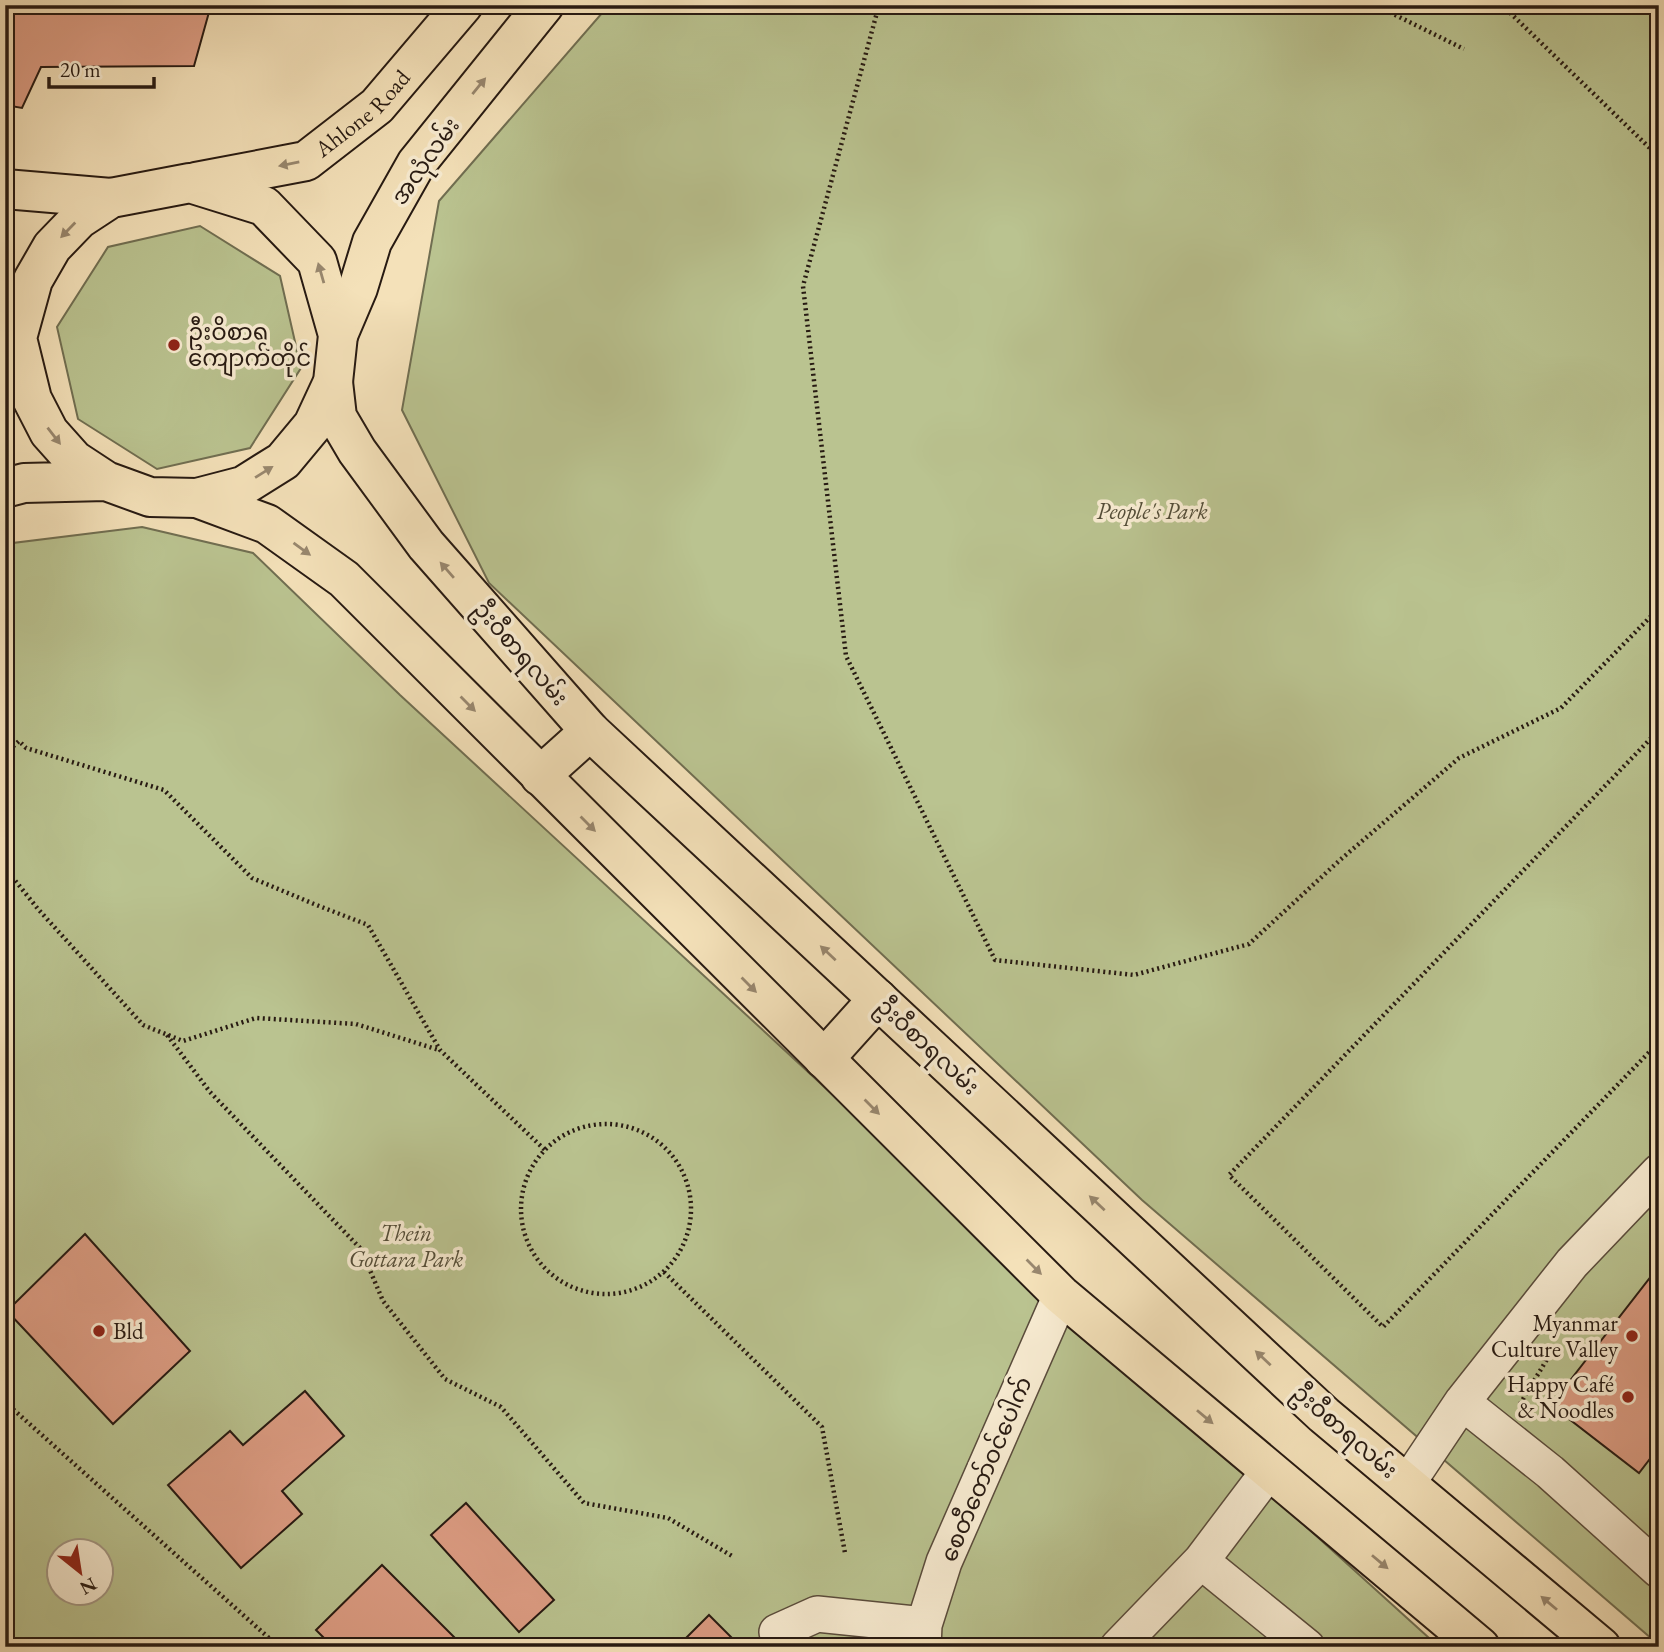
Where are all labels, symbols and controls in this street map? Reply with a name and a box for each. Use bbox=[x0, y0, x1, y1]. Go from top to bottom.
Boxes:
scale bar bbox=[49, 46, 154, 90]
text: 20 m bbox=[60, 56, 101, 83]
street label: Ahlone Road bbox=[308, 63, 417, 164]
one-way arrow bbox=[471, 78, 486, 95]
street label: အလုံလမ်း bbox=[383, 111, 469, 213]
one-way arrow bbox=[278, 159, 300, 170]
one-way arrow bbox=[60, 222, 77, 239]
one-way arrow bbox=[315, 263, 325, 284]
place label: ဦးဝိစာရ ကျောက်တိုင် bbox=[188, 316, 311, 377]
marker: ဦးဝိစာရ ကျောက်တိုင် bbox=[166, 337, 182, 353]
one-way arrow bbox=[46, 427, 61, 445]
one-way arrow bbox=[255, 466, 274, 479]
park label: People's Park bbox=[1096, 496, 1208, 526]
one-way arrow bbox=[293, 542, 311, 556]
one-way arrow bbox=[440, 561, 456, 578]
street label: ဦးဝီစာရလမ်း bbox=[464, 593, 576, 714]
one-way arrow bbox=[459, 695, 475, 712]
one-way arrow bbox=[580, 816, 596, 832]
one-way arrow bbox=[819, 945, 837, 961]
one-way arrow bbox=[741, 976, 758, 993]
street label: ဦးဝီစာရလမ်း bbox=[868, 990, 986, 1104]
one-way arrow bbox=[864, 1098, 881, 1115]
one-way arrow bbox=[1089, 1196, 1106, 1212]
park label: Thein Gottara Park bbox=[349, 1218, 464, 1274]
one-way arrow bbox=[1025, 1259, 1042, 1276]
place label: Myanmar Culture Valley bbox=[1491, 1308, 1619, 1364]
place label: Bld bbox=[113, 1316, 144, 1346]
marker: Bld bbox=[91, 1323, 107, 1339]
marker: Myanmar Culture Valley bbox=[1624, 1328, 1640, 1344]
one-way arrow bbox=[1255, 1351, 1272, 1367]
place label: Happy Café & Noodles bbox=[1507, 1369, 1614, 1425]
street label: စေတီတော်ဝင်ပေါက် bbox=[933, 1371, 1039, 1566]
street label: ဦးဝီစာရလမ်း bbox=[1284, 1376, 1405, 1488]
marker: Happy Café & Noodles bbox=[1620, 1389, 1636, 1405]
one-way arrow bbox=[1196, 1409, 1214, 1425]
north arrow bbox=[46, 1536, 116, 1606]
one-way arrow bbox=[1371, 1554, 1388, 1569]
text: N bbox=[75, 1572, 101, 1601]
one-way arrow bbox=[1540, 1595, 1558, 1611]

